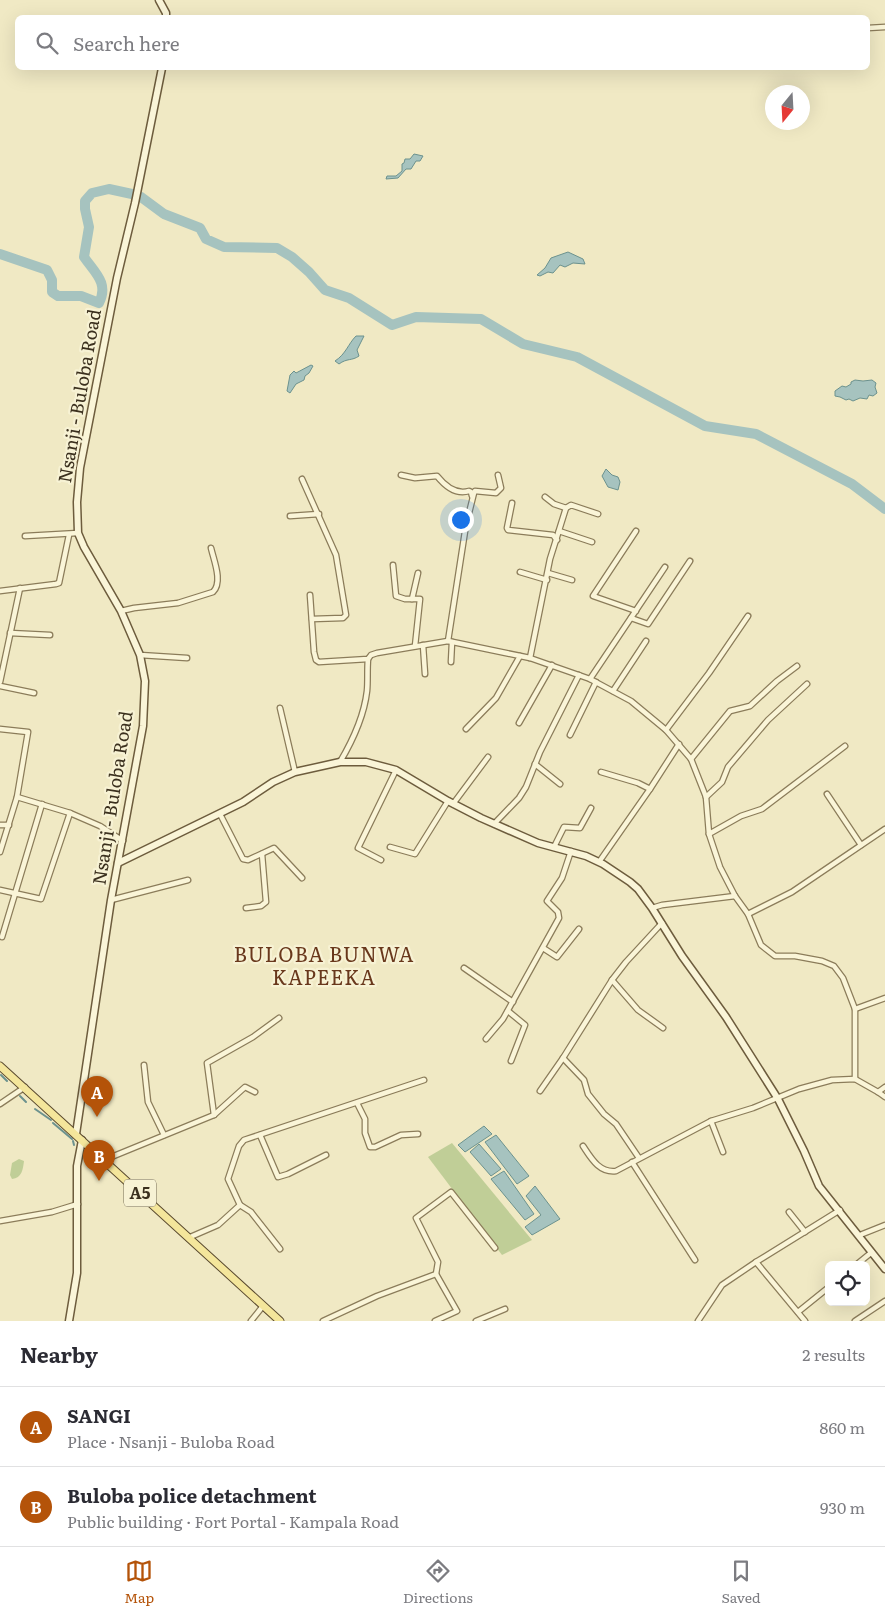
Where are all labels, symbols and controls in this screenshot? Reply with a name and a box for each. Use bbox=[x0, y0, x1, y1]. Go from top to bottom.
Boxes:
search box bbox=[15, 15, 870, 70]
icon: search bbox=[33, 29, 61, 57]
text: Search here bbox=[73, 29, 180, 57]
north arrow bbox=[765, 85, 810, 130]
street label: Nsanji - Buloba Road bbox=[50, 307, 107, 485]
your location bbox=[448, 507, 474, 533]
street label: Nsanji - Buloba Road bbox=[84, 709, 139, 887]
district label: BULOBA BUNWA KAPEEKA bbox=[234, 938, 414, 991]
pin: A bbox=[81, 1076, 113, 1117]
pin: B bbox=[83, 1140, 115, 1181]
road number: A5 bbox=[124, 1180, 156, 1206]
map controls bbox=[825, 1261, 870, 1306]
button: locate bbox=[825, 1261, 870, 1306]
text: Nearby bbox=[20, 1338, 98, 1369]
text: 2 results bbox=[802, 1342, 865, 1366]
text: SANGI bbox=[67, 1401, 131, 1429]
text: A bbox=[30, 1415, 42, 1439]
text: 860 m bbox=[820, 1415, 865, 1439]
text: Place · Nsanji - Buloba Road bbox=[67, 1429, 275, 1453]
text: Buloba police detachment bbox=[67, 1481, 317, 1509]
text: B bbox=[30, 1495, 42, 1519]
text: 930 m bbox=[820, 1495, 865, 1519]
text: Public building · Fort Portal - Kampala Road bbox=[67, 1509, 399, 1533]
tab: Map bbox=[124, 1557, 154, 1607]
tab: Directions bbox=[403, 1557, 473, 1607]
tab: Saved bbox=[722, 1557, 761, 1607]

